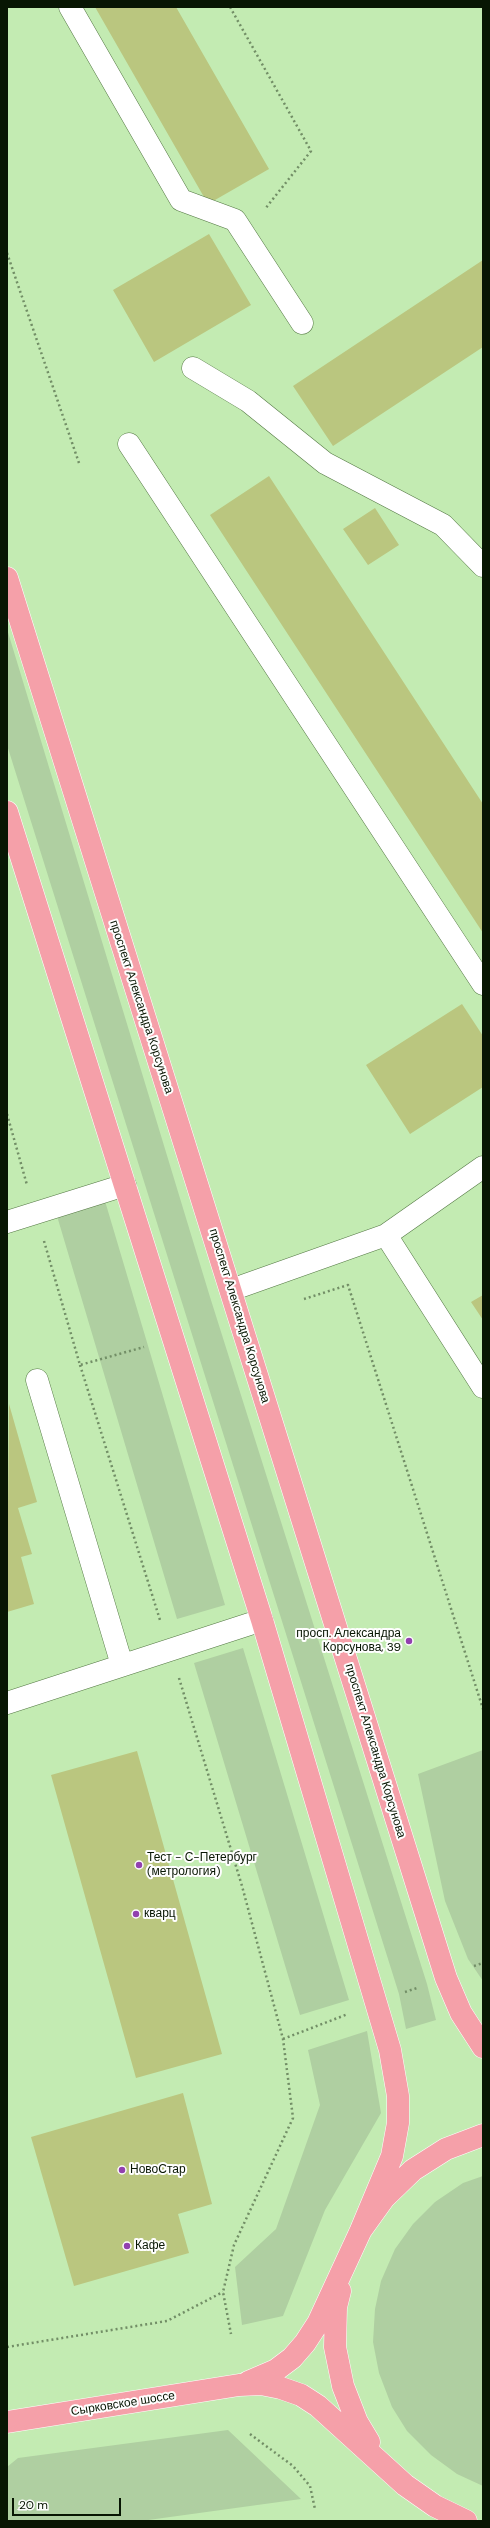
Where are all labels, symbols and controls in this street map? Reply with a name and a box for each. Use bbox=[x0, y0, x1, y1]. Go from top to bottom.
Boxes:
street label: проспект Александра Корсунова bbox=[106, 918, 176, 1096]
street label: проспект Александра Корсунова bbox=[206, 1227, 272, 1405]
place label: просп. Александра Корсунова, 39 bbox=[296, 1627, 401, 1655]
marker: просп. Александра Корсунова, 39 bbox=[404, 1636, 414, 1646]
street label: проспект Александра Корсунова bbox=[342, 1662, 408, 1840]
place label: Тест - С-Петербург (метрология) bbox=[147, 1851, 257, 1879]
marker: Тест - С-Петербург (метрология) bbox=[134, 1860, 144, 1870]
place label: кварц bbox=[144, 1907, 176, 1921]
marker: кварц bbox=[131, 1909, 141, 1919]
place label: НовоСтар bbox=[130, 2163, 186, 2177]
marker: НовоСтар bbox=[117, 2165, 127, 2175]
place label: Кафе bbox=[135, 2239, 165, 2253]
marker: Кафе bbox=[122, 2241, 132, 2251]
street label: Сырковское шоссе bbox=[70, 2389, 176, 2419]
scale bar bbox=[14, 2490, 123, 2516]
text: 20 m bbox=[19, 2497, 48, 2513]

